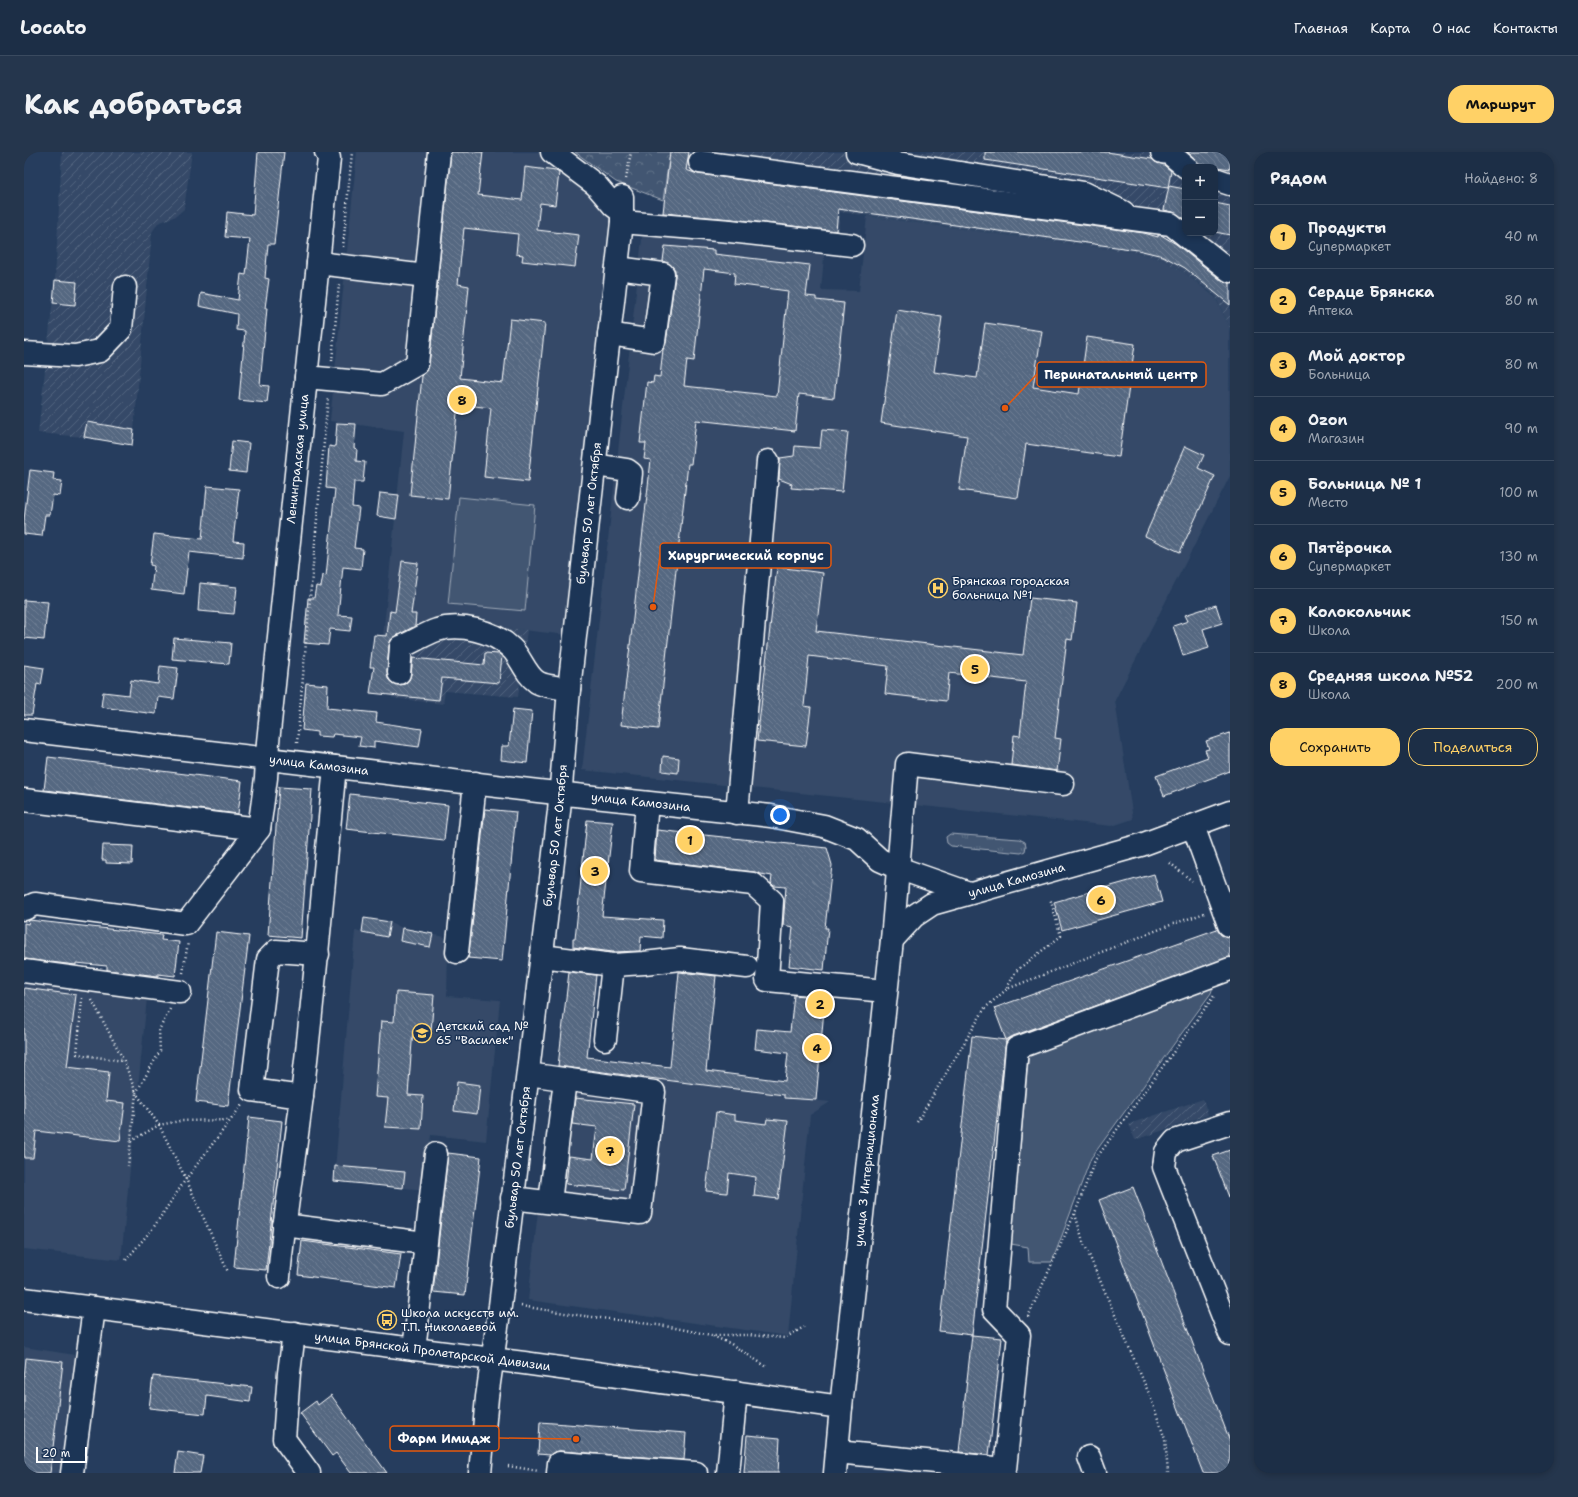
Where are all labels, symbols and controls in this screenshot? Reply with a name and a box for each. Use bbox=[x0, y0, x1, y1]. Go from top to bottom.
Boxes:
text: Locato bbox=[20, 15, 87, 40]
text: Главная bbox=[1294, 19, 1348, 37]
text: Карта bbox=[1370, 19, 1410, 37]
text: О нас bbox=[1432, 19, 1471, 37]
text: Контакты bbox=[1493, 19, 1558, 37]
text: Как добраться bbox=[24, 85, 243, 123]
button: Маршрут bbox=[1448, 85, 1554, 123]
map controls bbox=[1182, 164, 1218, 236]
button: + bbox=[1182, 164, 1218, 200]
text: Рядом bbox=[1270, 167, 1327, 189]
text: Найдено: 8 bbox=[1464, 170, 1538, 187]
button: − bbox=[1182, 200, 1218, 236]
text: Продукты bbox=[1308, 218, 1386, 238]
text: 1 bbox=[1280, 228, 1286, 245]
text: 40 m bbox=[1504, 228, 1538, 245]
text: Супермаркет bbox=[1308, 238, 1391, 255]
text: Сердце Брянска bbox=[1308, 282, 1434, 302]
text: 2 bbox=[1278, 292, 1288, 309]
text: 80 m bbox=[1504, 292, 1538, 309]
text: Аптека bbox=[1308, 302, 1353, 319]
text: Мой доктор bbox=[1308, 346, 1405, 366]
text: 3 bbox=[1278, 356, 1288, 373]
text: 80 m bbox=[1504, 356, 1538, 373]
callout: Перинатальный центр bbox=[1037, 362, 1206, 387]
text: Перинатальный центр bbox=[1044, 366, 1198, 383]
text: Больница bbox=[1308, 366, 1370, 383]
pin: 8 bbox=[449, 385, 475, 415]
street label: Ленинградская улица bbox=[283, 393, 312, 524]
text: Ozon bbox=[1308, 410, 1348, 430]
text: 4 bbox=[1278, 420, 1288, 437]
text: 90 m bbox=[1504, 420, 1538, 437]
text: Магазин bbox=[1308, 430, 1364, 447]
street label: бульвар 50 лет Октября bbox=[573, 441, 605, 585]
text: Больница № 1 bbox=[1308, 474, 1421, 494]
text: 5 bbox=[1279, 484, 1287, 501]
text: 100 m bbox=[1499, 484, 1538, 501]
text: Место bbox=[1308, 494, 1348, 511]
text: Пятёрочка bbox=[1308, 538, 1392, 558]
callout: Хирургический корпус bbox=[660, 543, 831, 568]
text: Хирургический корпус bbox=[668, 547, 824, 564]
text: 6 bbox=[1278, 548, 1288, 565]
text: 130 m bbox=[1500, 548, 1538, 565]
text: Супермаркет bbox=[1308, 558, 1391, 575]
place label: Брянская городская больница №1 bbox=[952, 573, 1069, 603]
hospital icon: Брянская городская больница №1 bbox=[927, 577, 949, 599]
text: Колокольчик bbox=[1308, 602, 1411, 622]
text: 7 bbox=[1278, 612, 1288, 629]
text: 150 m bbox=[1500, 612, 1538, 629]
text: Школа bbox=[1308, 622, 1350, 639]
pin: 5 bbox=[962, 654, 988, 684]
text: Средняя школа №52 bbox=[1308, 666, 1473, 686]
text: 8 bbox=[1278, 676, 1288, 693]
text: 200 m bbox=[1496, 676, 1538, 693]
text: Школа bbox=[1308, 686, 1350, 703]
button: Сохранить bbox=[1270, 728, 1400, 766]
button: Поделиться bbox=[1408, 728, 1538, 766]
street label: улица Камозина bbox=[268, 751, 370, 779]
street label: бульвар 50 лет Октября bbox=[540, 764, 571, 908]
street label: улица Камозина bbox=[590, 789, 692, 815]
your location bbox=[770, 805, 790, 825]
pin: 1 bbox=[677, 825, 703, 855]
pin: 3 bbox=[582, 856, 608, 886]
street label: улица Камозина bbox=[966, 859, 1067, 901]
pin: 6 bbox=[1088, 885, 1114, 915]
pin: 2 bbox=[807, 989, 833, 1019]
place label: Детский сад № 65 "Василек" bbox=[436, 1018, 529, 1048]
school or university icon: Детский сад № 65 "Василек" bbox=[411, 1022, 433, 1044]
pin: 4 bbox=[804, 1033, 830, 1063]
street label: бульвар 50 лет Октября bbox=[501, 1085, 534, 1229]
street label: улица 3 Интернационала bbox=[851, 1093, 883, 1247]
pin: 7 bbox=[597, 1136, 623, 1166]
place label: Школа искусств им. Т.П. Николаевой bbox=[401, 1305, 519, 1335]
bus stop icon: Школа искусств им. Т.П. Николаевой bbox=[376, 1309, 398, 1331]
street label: улица Брянской Пролетарской Дивизии bbox=[314, 1328, 552, 1375]
callout: Фарм Имидж bbox=[390, 1426, 499, 1451]
text: Фарм Имидж bbox=[397, 1430, 491, 1447]
scale bar bbox=[36, 1445, 87, 1464]
text: 20 m bbox=[42, 1446, 70, 1461]

